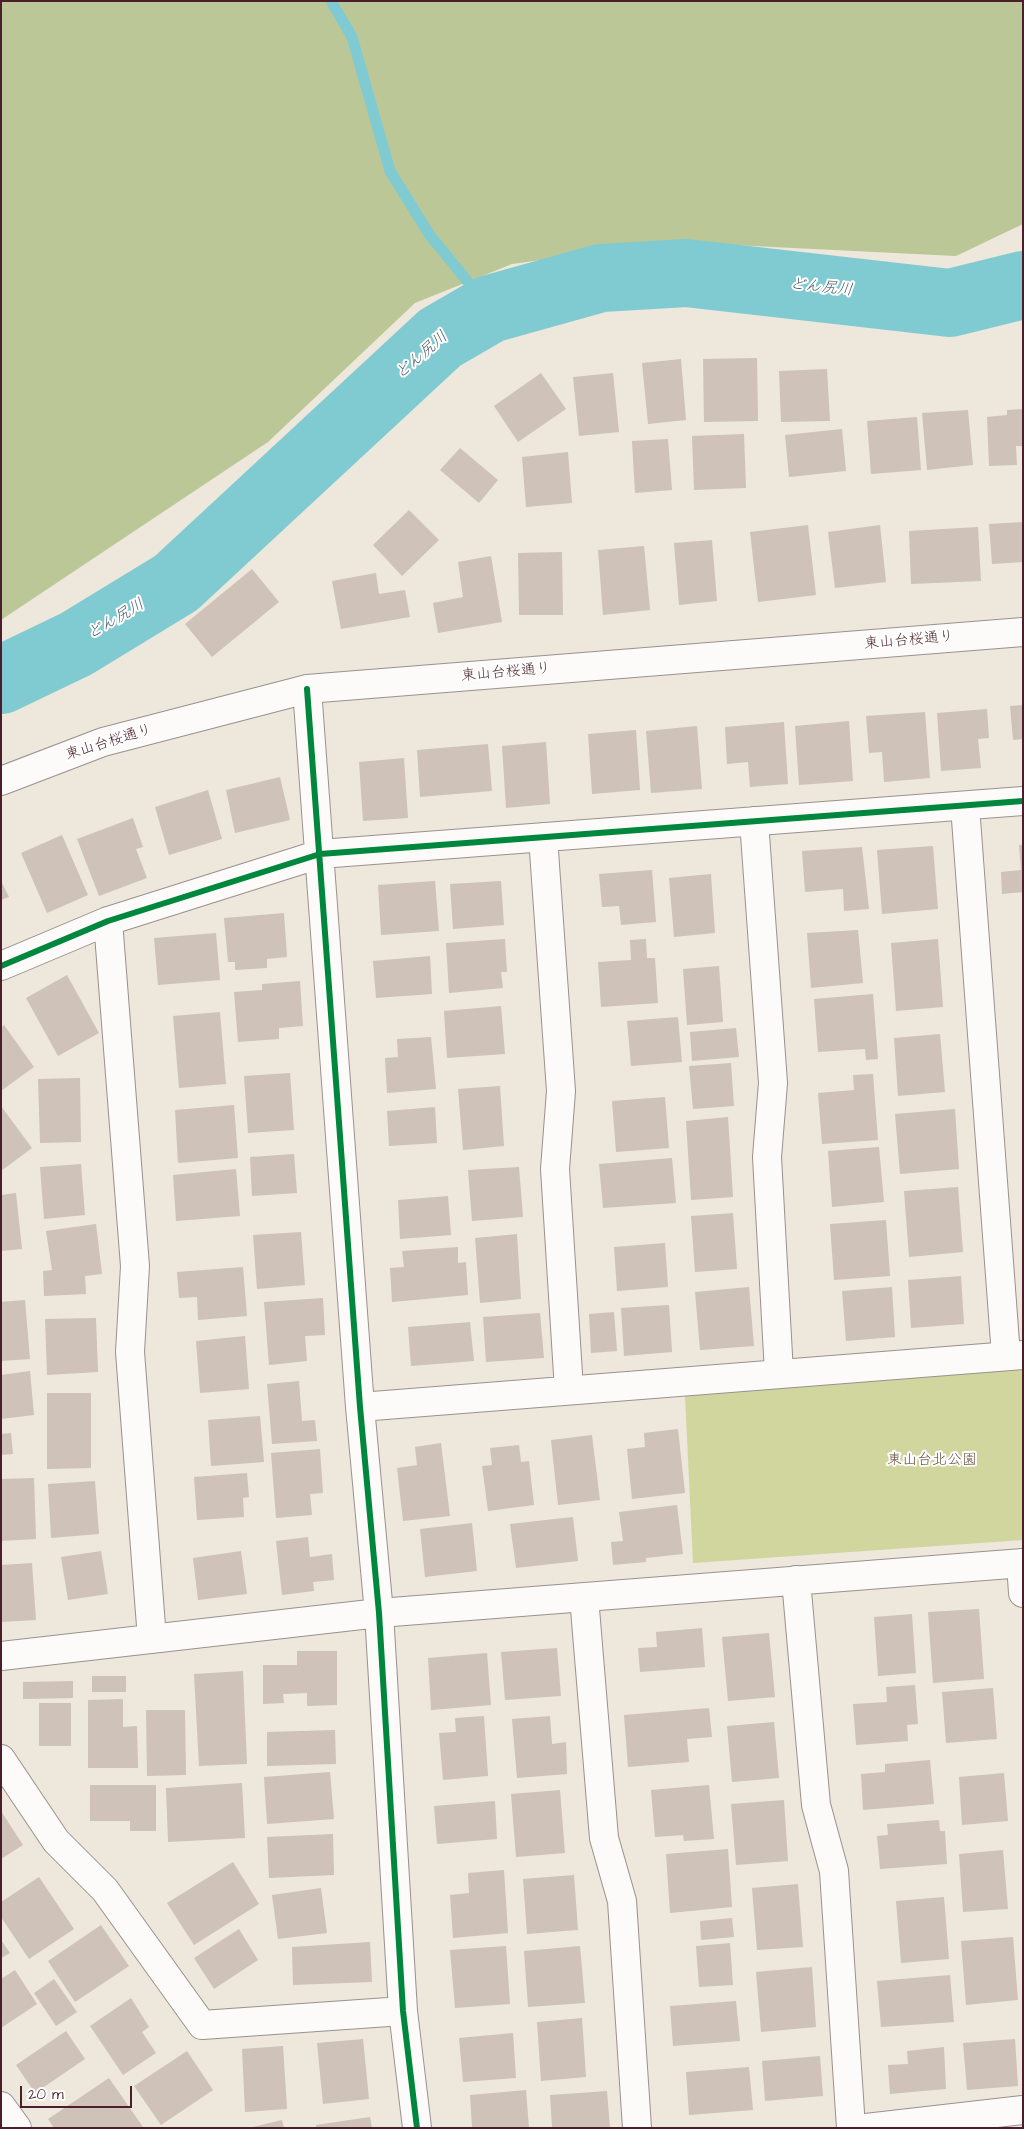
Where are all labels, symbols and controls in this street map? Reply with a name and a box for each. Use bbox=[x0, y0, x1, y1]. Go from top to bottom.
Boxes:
water label: どん尻川 bbox=[788, 275, 854, 301]
water label: どん尻川 bbox=[392, 328, 452, 384]
water label: どん尻川 bbox=[84, 595, 148, 645]
street label: 東山台桜通り bbox=[863, 628, 955, 654]
street label: 東山台桜通り bbox=[460, 660, 552, 686]
street label: 東山台桜通り bbox=[63, 721, 155, 765]
park label: 東山台北公園 bbox=[887, 1452, 977, 1470]
scale bar bbox=[22, 2076, 135, 2108]
text: 20 m bbox=[28, 2084, 64, 2105]

